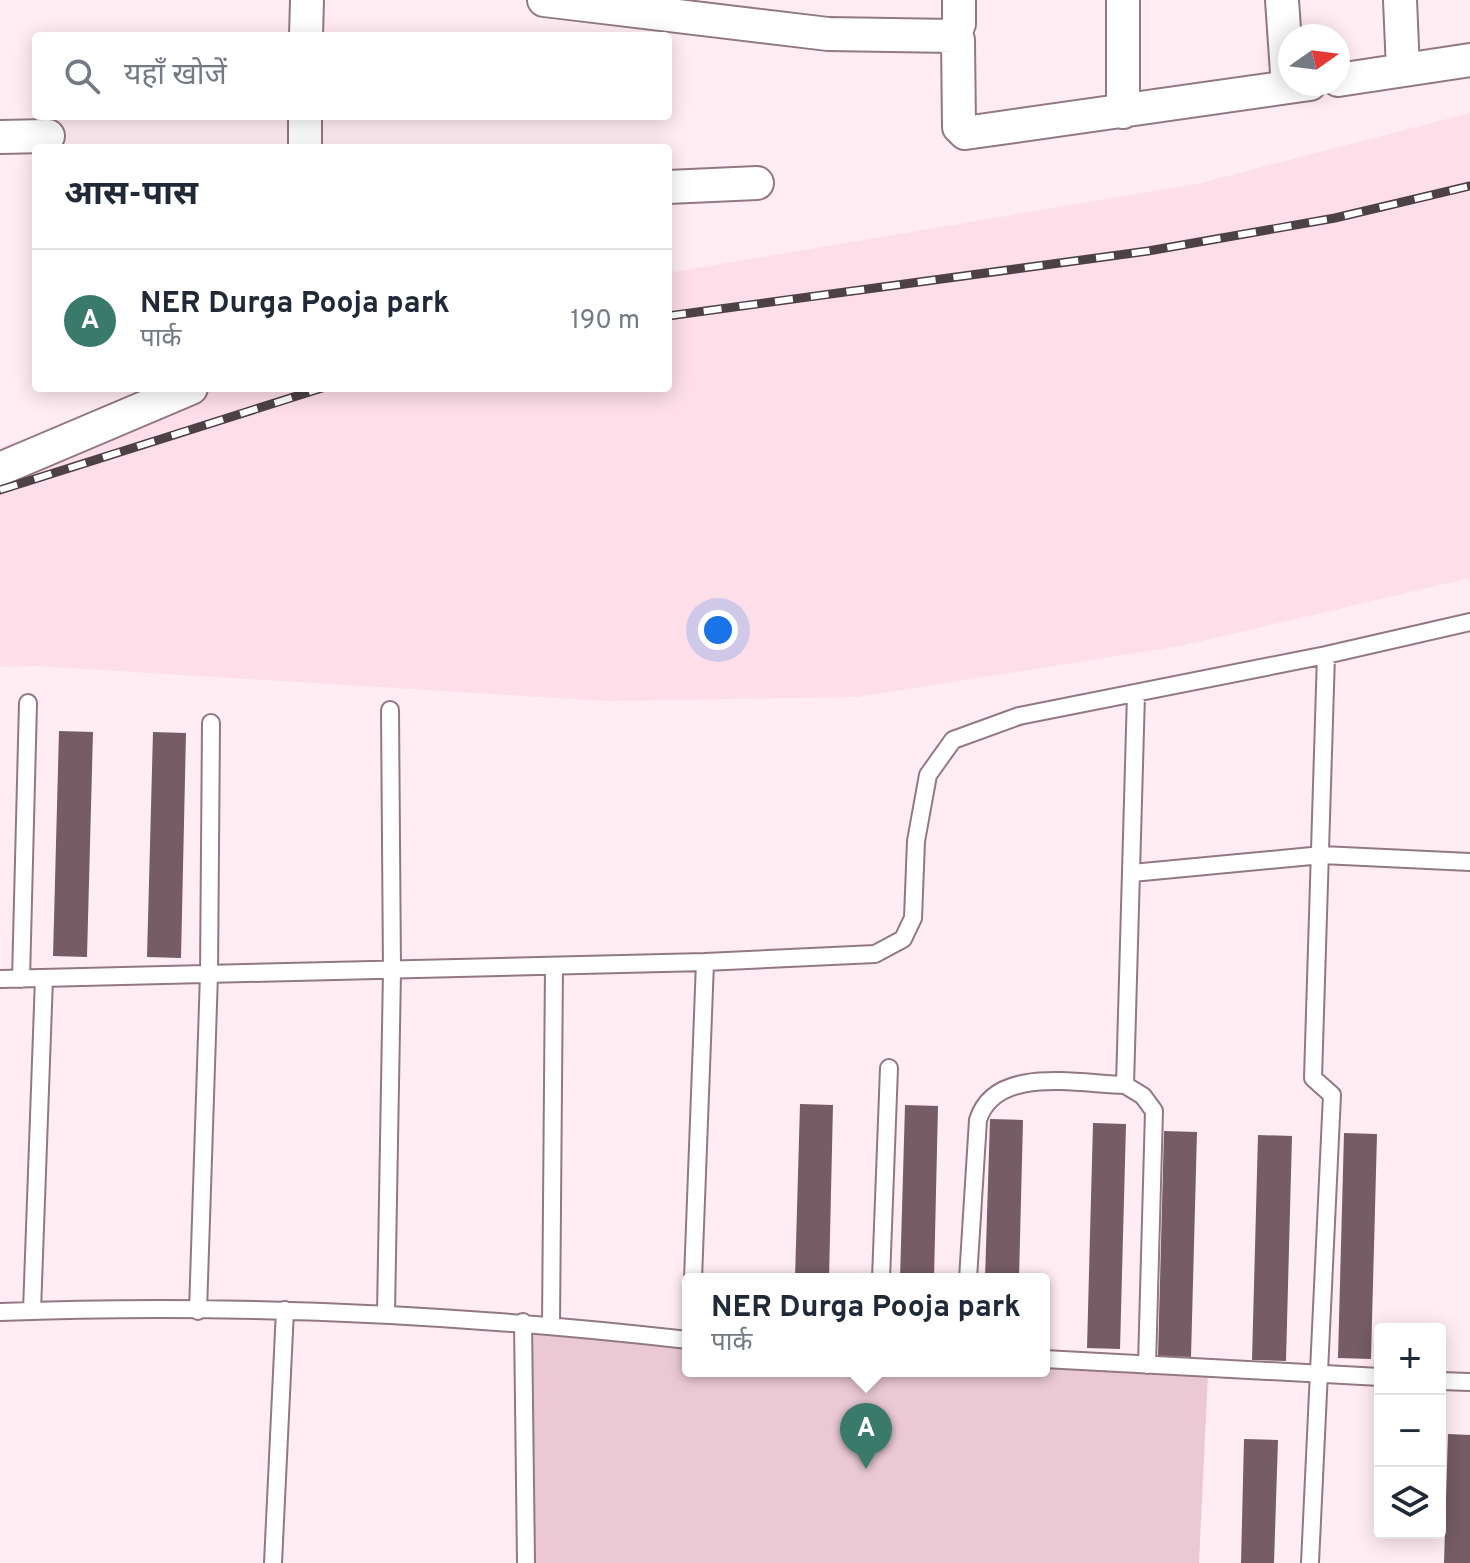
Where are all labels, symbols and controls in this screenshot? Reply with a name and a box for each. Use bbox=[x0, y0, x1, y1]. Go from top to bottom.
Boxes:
north arrow bbox=[1278, 24, 1350, 96]
search box bbox=[32, 32, 672, 120]
icon: search bbox=[60, 54, 104, 98]
text: यहाँ खोजें bbox=[124, 58, 227, 95]
text: आस-पास bbox=[64, 174, 198, 217]
text: NER Durga Pooja park bbox=[140, 286, 450, 323]
text: A bbox=[81, 305, 99, 338]
text: 190 m bbox=[570, 305, 640, 338]
text: पार्क bbox=[140, 323, 181, 356]
your location bbox=[698, 610, 738, 650]
popup bbox=[682, 1273, 1050, 1377]
text: NER Durga Pooja park bbox=[711, 1290, 1021, 1327]
map controls bbox=[1374, 1323, 1446, 1539]
button: + bbox=[1374, 1323, 1446, 1395]
text: पार्क bbox=[711, 1327, 753, 1360]
button: − bbox=[1374, 1395, 1446, 1467]
pin: A bbox=[840, 1403, 892, 1469]
button: layers bbox=[1374, 1467, 1446, 1539]

